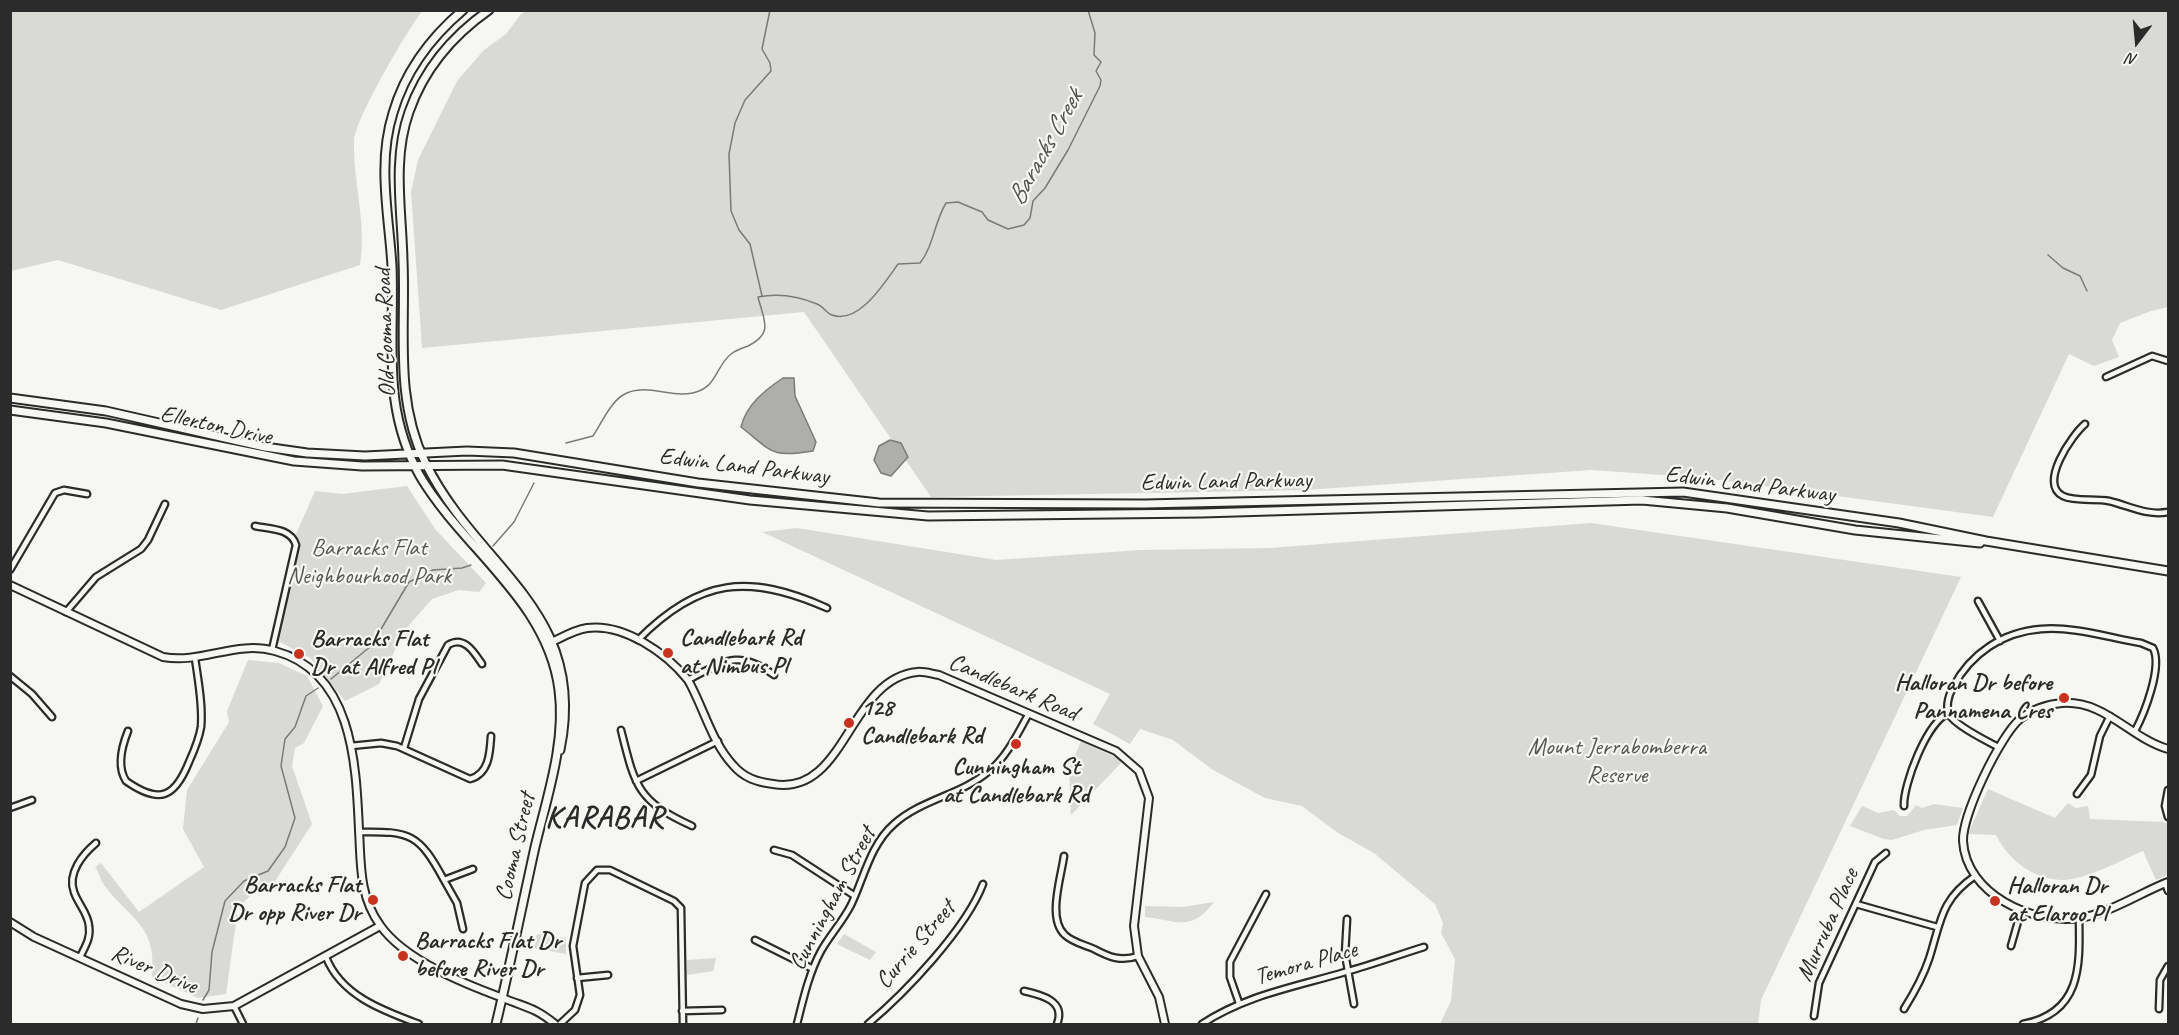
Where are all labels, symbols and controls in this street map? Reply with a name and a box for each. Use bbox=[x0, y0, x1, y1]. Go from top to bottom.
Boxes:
north arrow bbox=[2107, 12, 2167, 72]
text: N bbox=[2125, 48, 2140, 70]
water label: Baracks Creek bbox=[1002, 85, 1090, 211]
street label: Old Cooma Road bbox=[369, 268, 403, 398]
street label: Ellerton Drive bbox=[158, 400, 274, 452]
street label: Edwin Land Parkway bbox=[658, 442, 830, 492]
street label: Edwin Land Parkway bbox=[1664, 460, 1836, 510]
street label: Edwin Land Parkway bbox=[1140, 466, 1312, 498]
park label: Barracks Flat Neighbourhood Park bbox=[287, 535, 451, 591]
place label: Candlebark Rd at Nimbus Pl bbox=[680, 625, 802, 681]
place label: Barracks Flat Dr at Alfred Pl bbox=[311, 626, 436, 682]
marker: Candlebark Rd at Nimbus Pl bbox=[661, 646, 675, 660]
marker: Barracks Flat Dr at Alfred Pl bbox=[292, 647, 306, 661]
street label: Candlebark Road bbox=[944, 648, 1082, 728]
place label: Halloran Dr before Pannamena Cres bbox=[1895, 670, 2052, 726]
marker: Halloran Dr before Pannamena Cres bbox=[2057, 691, 2071, 705]
place label: 128 Candlebark Rd bbox=[861, 695, 983, 751]
marker: 128 Candlebark Rd bbox=[842, 716, 856, 730]
park label: Mount Jerrabomberra Reserve bbox=[1528, 734, 1706, 790]
marker: Cunningham St at Candlebark Rd bbox=[1009, 737, 1023, 751]
place label: Cunningham St at Candlebark Rd bbox=[943, 754, 1089, 810]
street label: Cooma Street bbox=[490, 790, 542, 904]
district label: KARABAR bbox=[546, 801, 664, 837]
street label: Cunningham Street bbox=[783, 823, 883, 975]
street label: Murruba Place bbox=[1790, 864, 1866, 986]
place label: Barracks Flat Dr opp River Dr bbox=[228, 872, 361, 928]
place label: Halloran Dr at Elaroo Pl bbox=[2007, 873, 2107, 929]
marker: Barracks Flat Dr opp River Dr bbox=[366, 893, 380, 907]
marker: Halloran Dr at Elaroo Pl bbox=[1988, 894, 2002, 908]
street label: Currie Street bbox=[870, 895, 962, 995]
place label: Barracks Flat Dr before River Dr bbox=[415, 928, 561, 984]
street label: Temora Place bbox=[1252, 936, 1360, 992]
street label: River Drive bbox=[107, 939, 201, 1001]
marker: Barracks Flat Dr before River Dr bbox=[396, 949, 410, 963]

